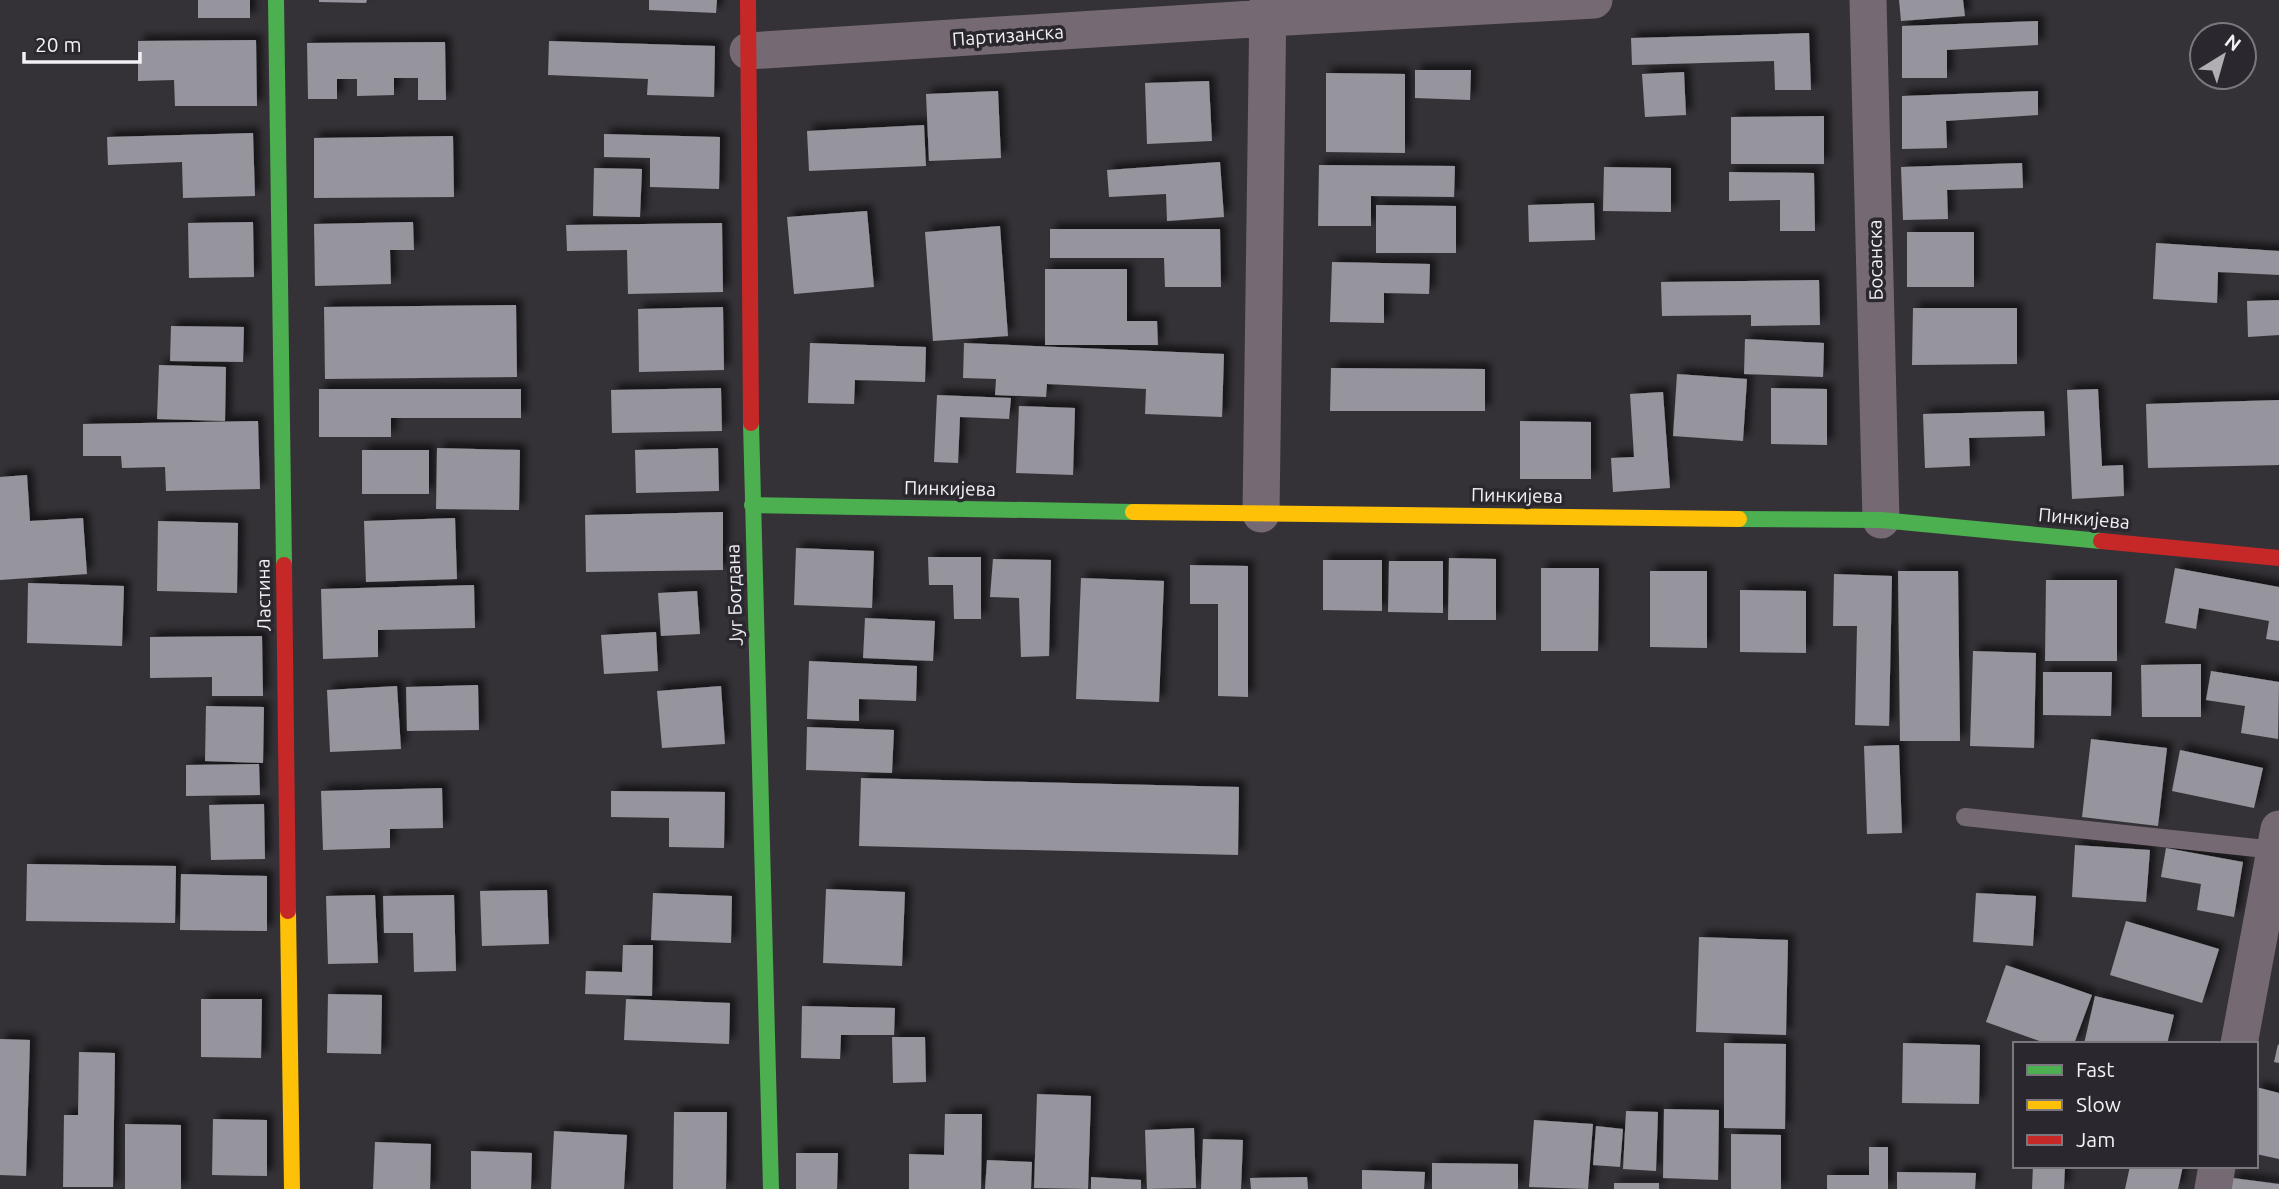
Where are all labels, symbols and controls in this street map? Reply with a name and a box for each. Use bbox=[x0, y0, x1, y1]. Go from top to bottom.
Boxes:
street label: Партизанска bbox=[951, 20, 1065, 50]
scale bar bbox=[24, 21, 140, 65]
north arrow bbox=[2188, 21, 2258, 91]
text: N bbox=[2221, 29, 2246, 55]
text: 20 m bbox=[35, 32, 82, 56]
street label: Босанска bbox=[1863, 219, 1887, 301]
street label: Пинкијева bbox=[904, 476, 996, 500]
street label: Пинкијева bbox=[1471, 483, 1563, 507]
street label: Пинкијева bbox=[2037, 503, 2131, 533]
street label: Југ Богдана bbox=[721, 544, 747, 646]
street label: Ластина bbox=[251, 559, 275, 631]
legend bbox=[2013, 1042, 2258, 1168]
text: Fast bbox=[2076, 1057, 2114, 1081]
text: Slow bbox=[2076, 1092, 2121, 1116]
text: Jam bbox=[2076, 1127, 2115, 1151]

